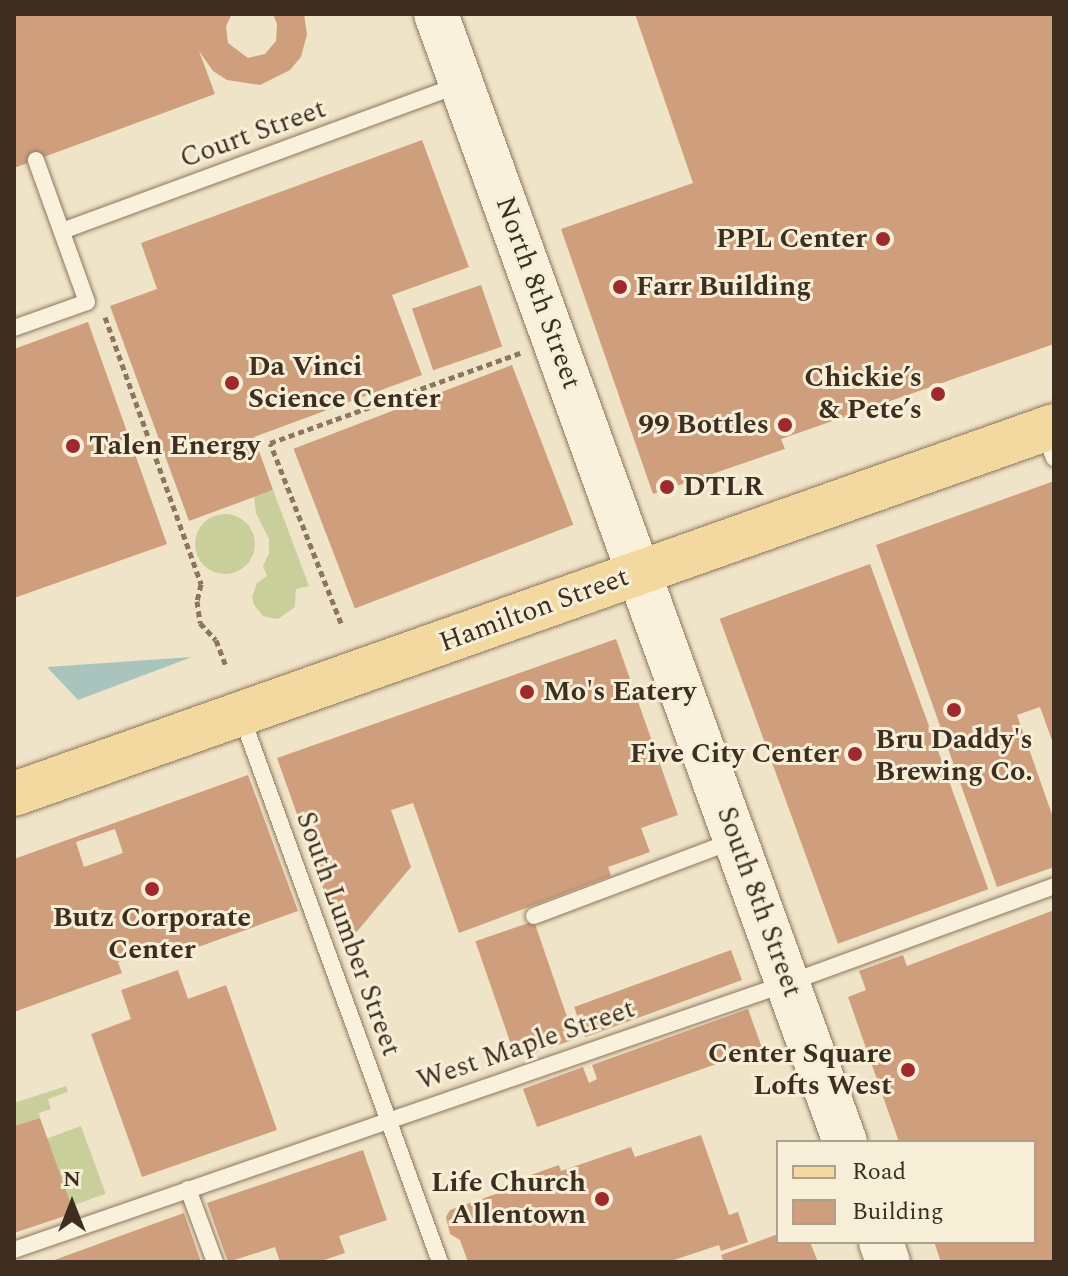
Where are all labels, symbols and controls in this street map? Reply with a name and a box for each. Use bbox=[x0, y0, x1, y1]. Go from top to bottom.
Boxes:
street label: Court Street bbox=[176, 92, 330, 176]
street label: North 8th Street bbox=[488, 192, 588, 394]
place label: PPL Center bbox=[716, 222, 867, 256]
marker: PPL Center bbox=[874, 230, 892, 248]
place label: Farr Building bbox=[636, 270, 811, 304]
marker: Farr Building bbox=[611, 278, 629, 296]
place label: Da Vinci Science Center bbox=[248, 350, 440, 416]
place label: Chickie’s & Pete’s bbox=[804, 361, 922, 427]
marker: Da Vinci Science Center bbox=[223, 374, 241, 392]
marker: Chickie’s & Pete’s bbox=[929, 385, 947, 403]
place label: 99 Bottles bbox=[638, 408, 769, 442]
marker: 99 Bottles bbox=[776, 416, 794, 434]
place label: Talen Energy bbox=[89, 429, 260, 463]
marker: Talen Energy bbox=[64, 437, 82, 455]
place label: DTLR bbox=[683, 470, 763, 504]
marker: DTLR bbox=[658, 478, 676, 496]
street label: Hamilton Street bbox=[435, 560, 633, 660]
place label: Mo's Eatery bbox=[543, 675, 696, 709]
marker: Mo's Eatery bbox=[518, 683, 536, 701]
marker: Bru Daddy's Brewing Co. bbox=[945, 701, 963, 719]
place label: Bru Daddy's Brewing Co. bbox=[875, 723, 1033, 789]
place label: Five City Center bbox=[630, 737, 839, 771]
marker: Five City Center bbox=[846, 745, 864, 763]
street label: South 8th Street bbox=[709, 802, 809, 1002]
street label: South Lumber Street bbox=[288, 807, 408, 1061]
marker: Butz Corporate Center bbox=[143, 880, 161, 898]
place label: Butz Corporate Center bbox=[53, 901, 251, 967]
street label: West Maple Street bbox=[413, 992, 639, 1098]
place label: Center Square Lofts West bbox=[708, 1037, 892, 1103]
marker: Center Square Lofts West bbox=[899, 1061, 917, 1079]
legend bbox=[776, 1140, 1036, 1244]
text: Road bbox=[852, 1154, 906, 1190]
text: N bbox=[63, 1163, 81, 1196]
north arrow bbox=[32, 1164, 112, 1244]
place label: Life Church Allentown bbox=[431, 1166, 586, 1232]
marker: Life Church Allentown bbox=[593, 1190, 611, 1208]
text: Building bbox=[852, 1194, 944, 1230]

